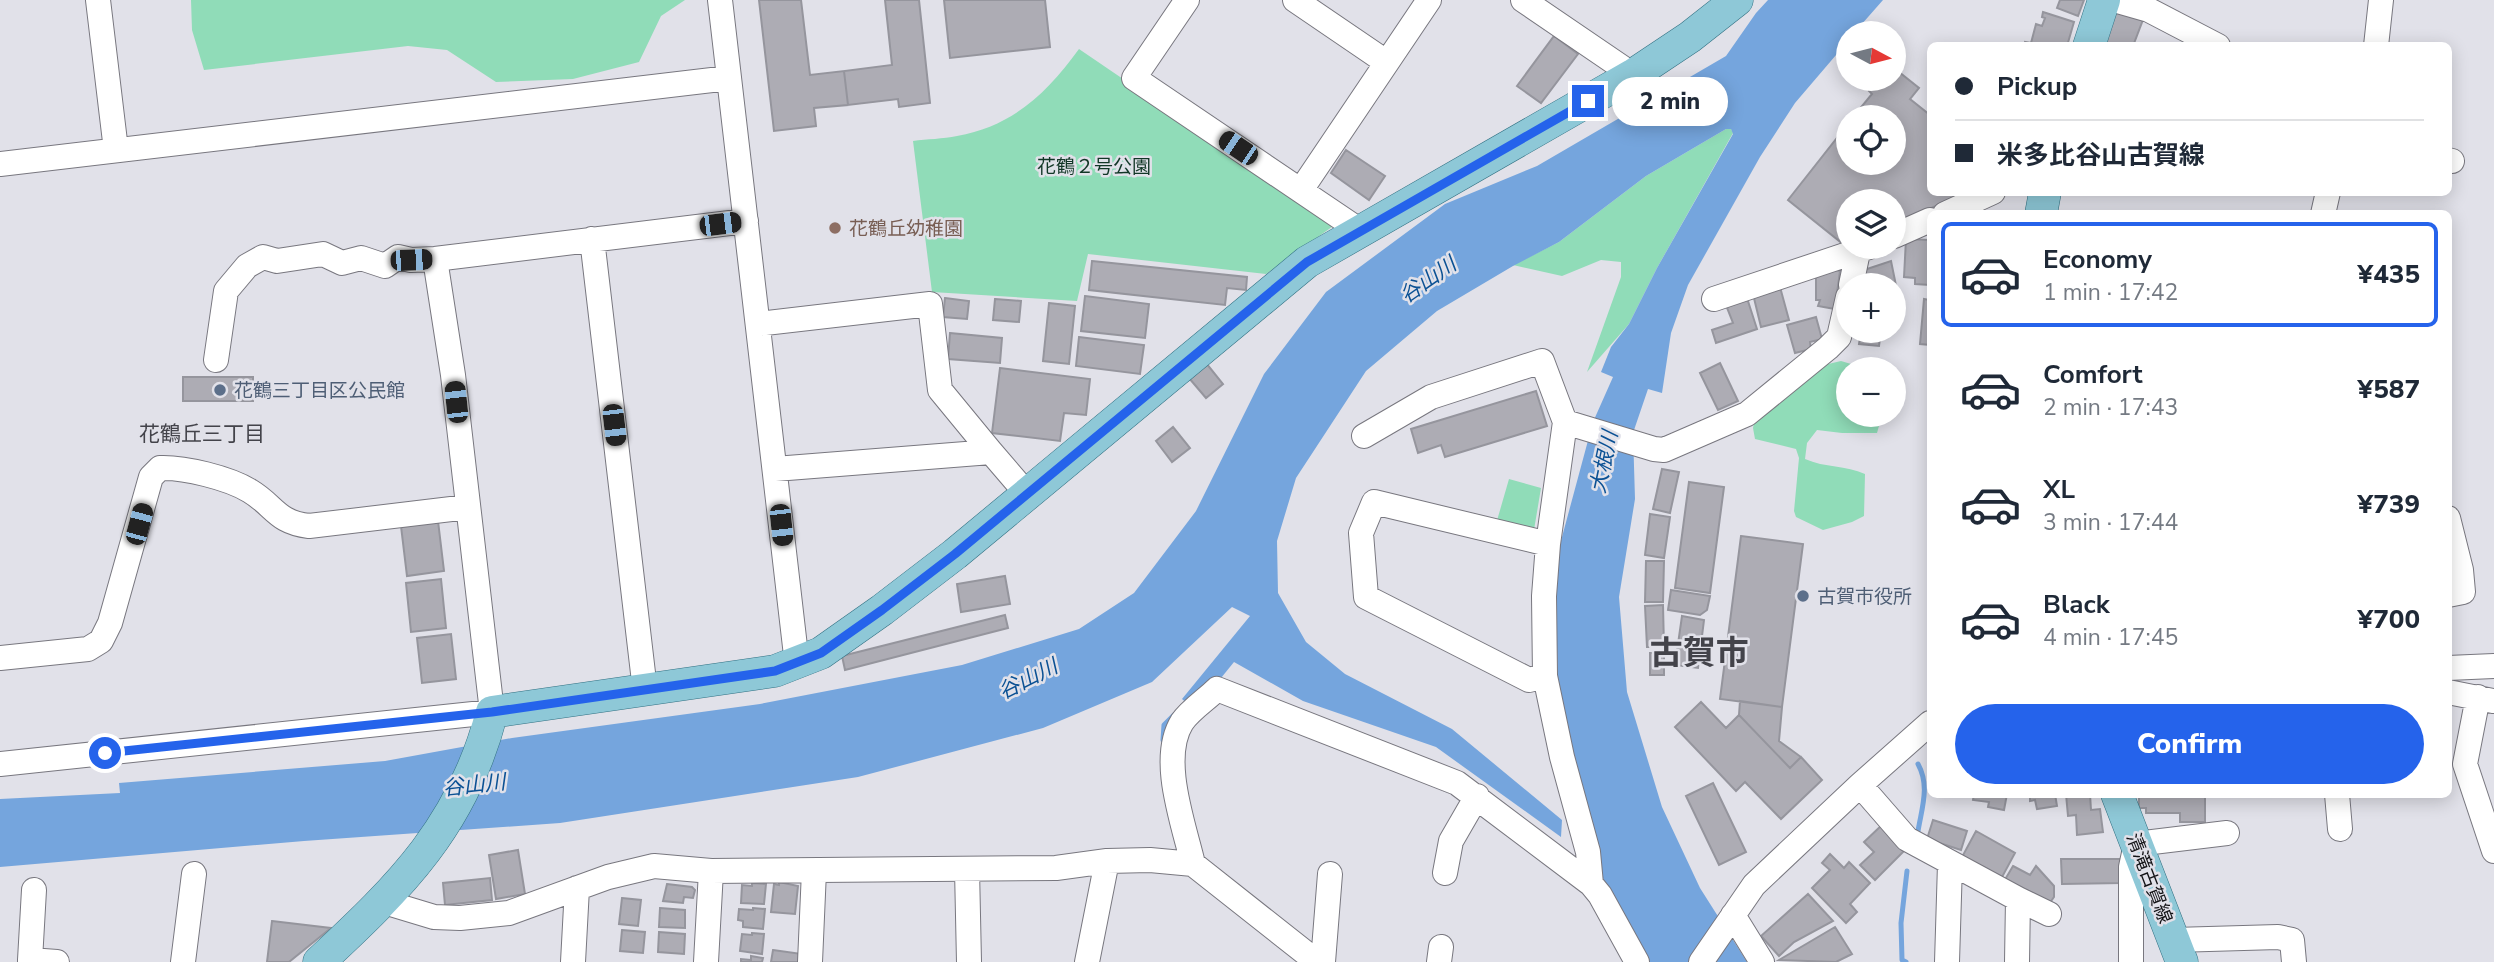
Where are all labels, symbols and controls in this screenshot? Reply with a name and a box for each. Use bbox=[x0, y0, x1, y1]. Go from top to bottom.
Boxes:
north arrow bbox=[1836, 21, 1906, 91]
map controls bbox=[1836, 21, 1906, 427]
text: Pickup bbox=[1997, 69, 2077, 104]
callout: 2 min bbox=[1612, 76, 1728, 126]
route end bbox=[1572, 85, 1604, 117]
text: 2 min bbox=[1640, 86, 1700, 117]
button: locate bbox=[1836, 105, 1906, 175]
car bbox=[1215, 128, 1262, 168]
text: 米多比谷山古賀線 bbox=[1997, 138, 2205, 173]
park label: 花鶴２号公園 bbox=[1037, 154, 1151, 180]
button: layers bbox=[1836, 189, 1906, 259]
car bbox=[698, 211, 743, 237]
place label: 花鶴丘幼稚園 bbox=[849, 216, 963, 242]
marker: 花鶴丘幼稚園 bbox=[827, 220, 843, 236]
text: Economy bbox=[2043, 242, 2152, 277]
icon: car bbox=[1959, 243, 2022, 306]
car bbox=[390, 249, 433, 271]
water label: 谷山川 bbox=[1394, 249, 1463, 310]
text: ¥435 bbox=[2358, 257, 2420, 292]
button: + bbox=[1836, 273, 1906, 343]
text: 1 min · 17:42 bbox=[2043, 277, 2178, 308]
button: − bbox=[1836, 357, 1906, 427]
text: Comfort bbox=[2043, 357, 2143, 392]
icon: car bbox=[1959, 358, 2022, 421]
text: ¥587 bbox=[2358, 372, 2420, 407]
place label: 花鶴三丁目区公民館 bbox=[234, 378, 405, 404]
car bbox=[444, 380, 469, 424]
marker: 花鶴三丁目区公民館 bbox=[212, 382, 228, 398]
text: 2 min · 17:43 bbox=[2043, 392, 2178, 423]
car bbox=[602, 403, 627, 447]
district label: 花鶴丘三丁目 bbox=[139, 420, 265, 448]
water label: 大根川 bbox=[1584, 426, 1625, 496]
text: XL bbox=[2043, 472, 2075, 507]
icon: car bbox=[1959, 473, 2022, 536]
text: ¥739 bbox=[2358, 487, 2420, 522]
car bbox=[124, 501, 155, 547]
car bbox=[769, 503, 794, 547]
text: 3 min · 17:44 bbox=[2043, 507, 2178, 538]
place label: 古賀市役所 bbox=[1817, 584, 1912, 610]
text: Black bbox=[2043, 587, 2110, 622]
marker: 古賀市役所 bbox=[1795, 588, 1811, 604]
icon: car bbox=[1959, 588, 2022, 651]
text: ¥700 bbox=[2358, 602, 2420, 637]
text: 4 min · 17:45 bbox=[2043, 622, 2178, 653]
district label: 古賀市 bbox=[1650, 631, 1749, 676]
water label: 谷山川 bbox=[994, 651, 1064, 706]
button: Confirm bbox=[1955, 704, 2424, 784]
route start bbox=[89, 737, 121, 769]
water label: 谷山川 bbox=[441, 768, 509, 802]
street label: 清滝古賀線 bbox=[2120, 829, 2178, 927]

